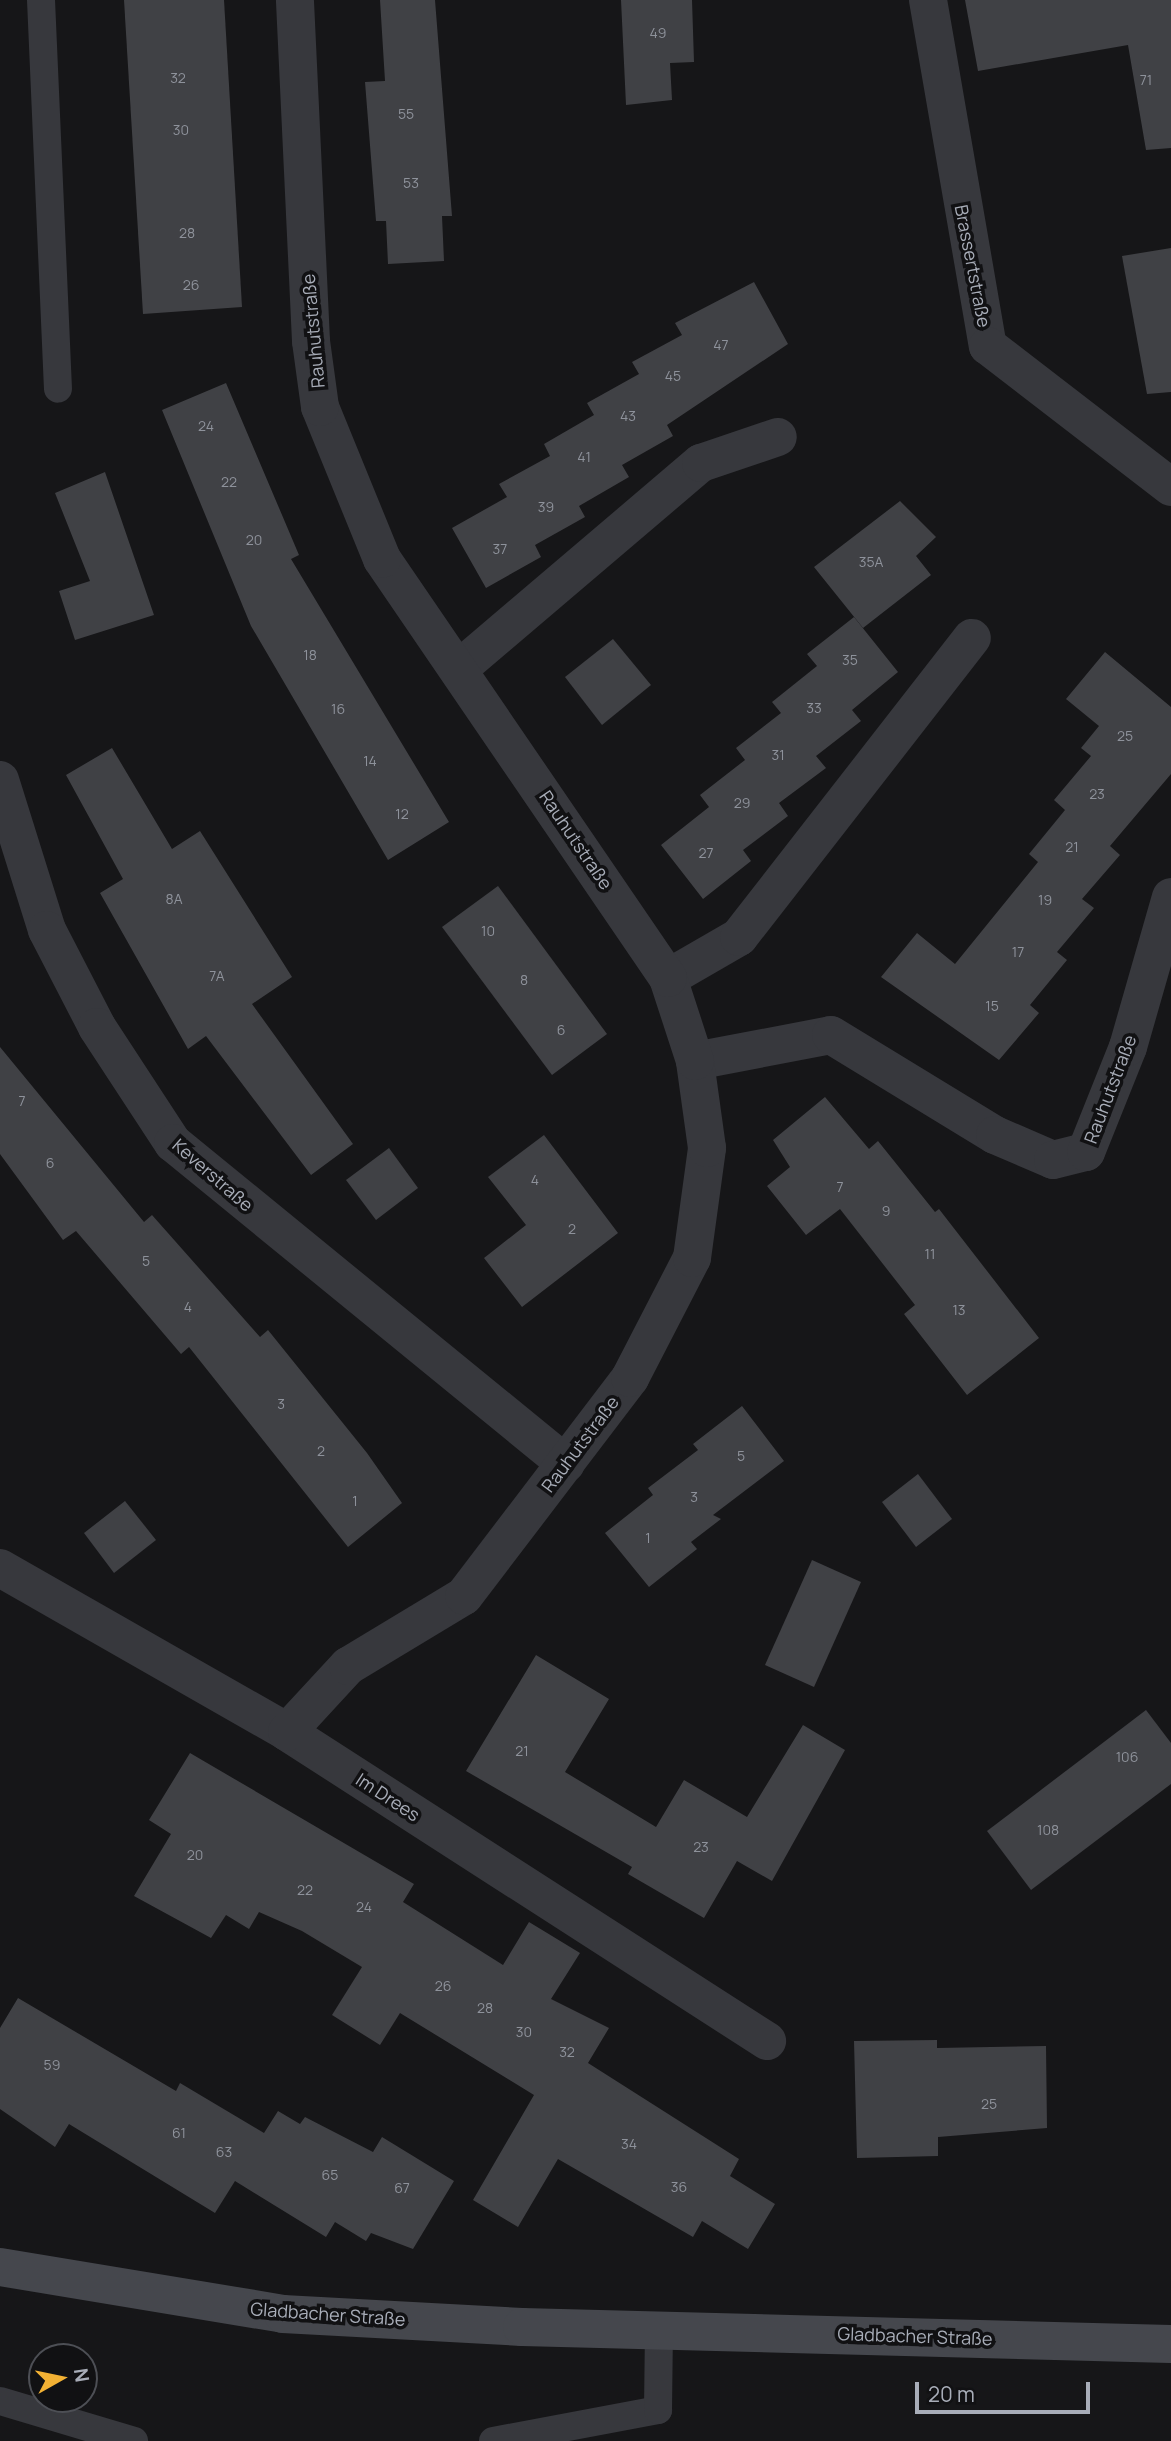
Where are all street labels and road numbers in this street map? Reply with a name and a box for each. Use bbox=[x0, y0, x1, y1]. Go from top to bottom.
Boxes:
street label: Brassertstraße bbox=[951, 203, 995, 329]
street label: Rauhutstraße bbox=[297, 273, 329, 389]
street label: Rauhutstraße bbox=[535, 786, 617, 894]
street label: Rauhutstraße bbox=[1079, 1032, 1141, 1146]
street label: Keverstraße bbox=[168, 1134, 258, 1216]
street label: Rauhutstraße bbox=[537, 1392, 623, 1496]
street label: Im Drees bbox=[352, 1768, 424, 1826]
street label: Gladbacher Straße bbox=[250, 2298, 406, 2330]
street label: Gladbacher Straße bbox=[837, 2322, 993, 2350]

